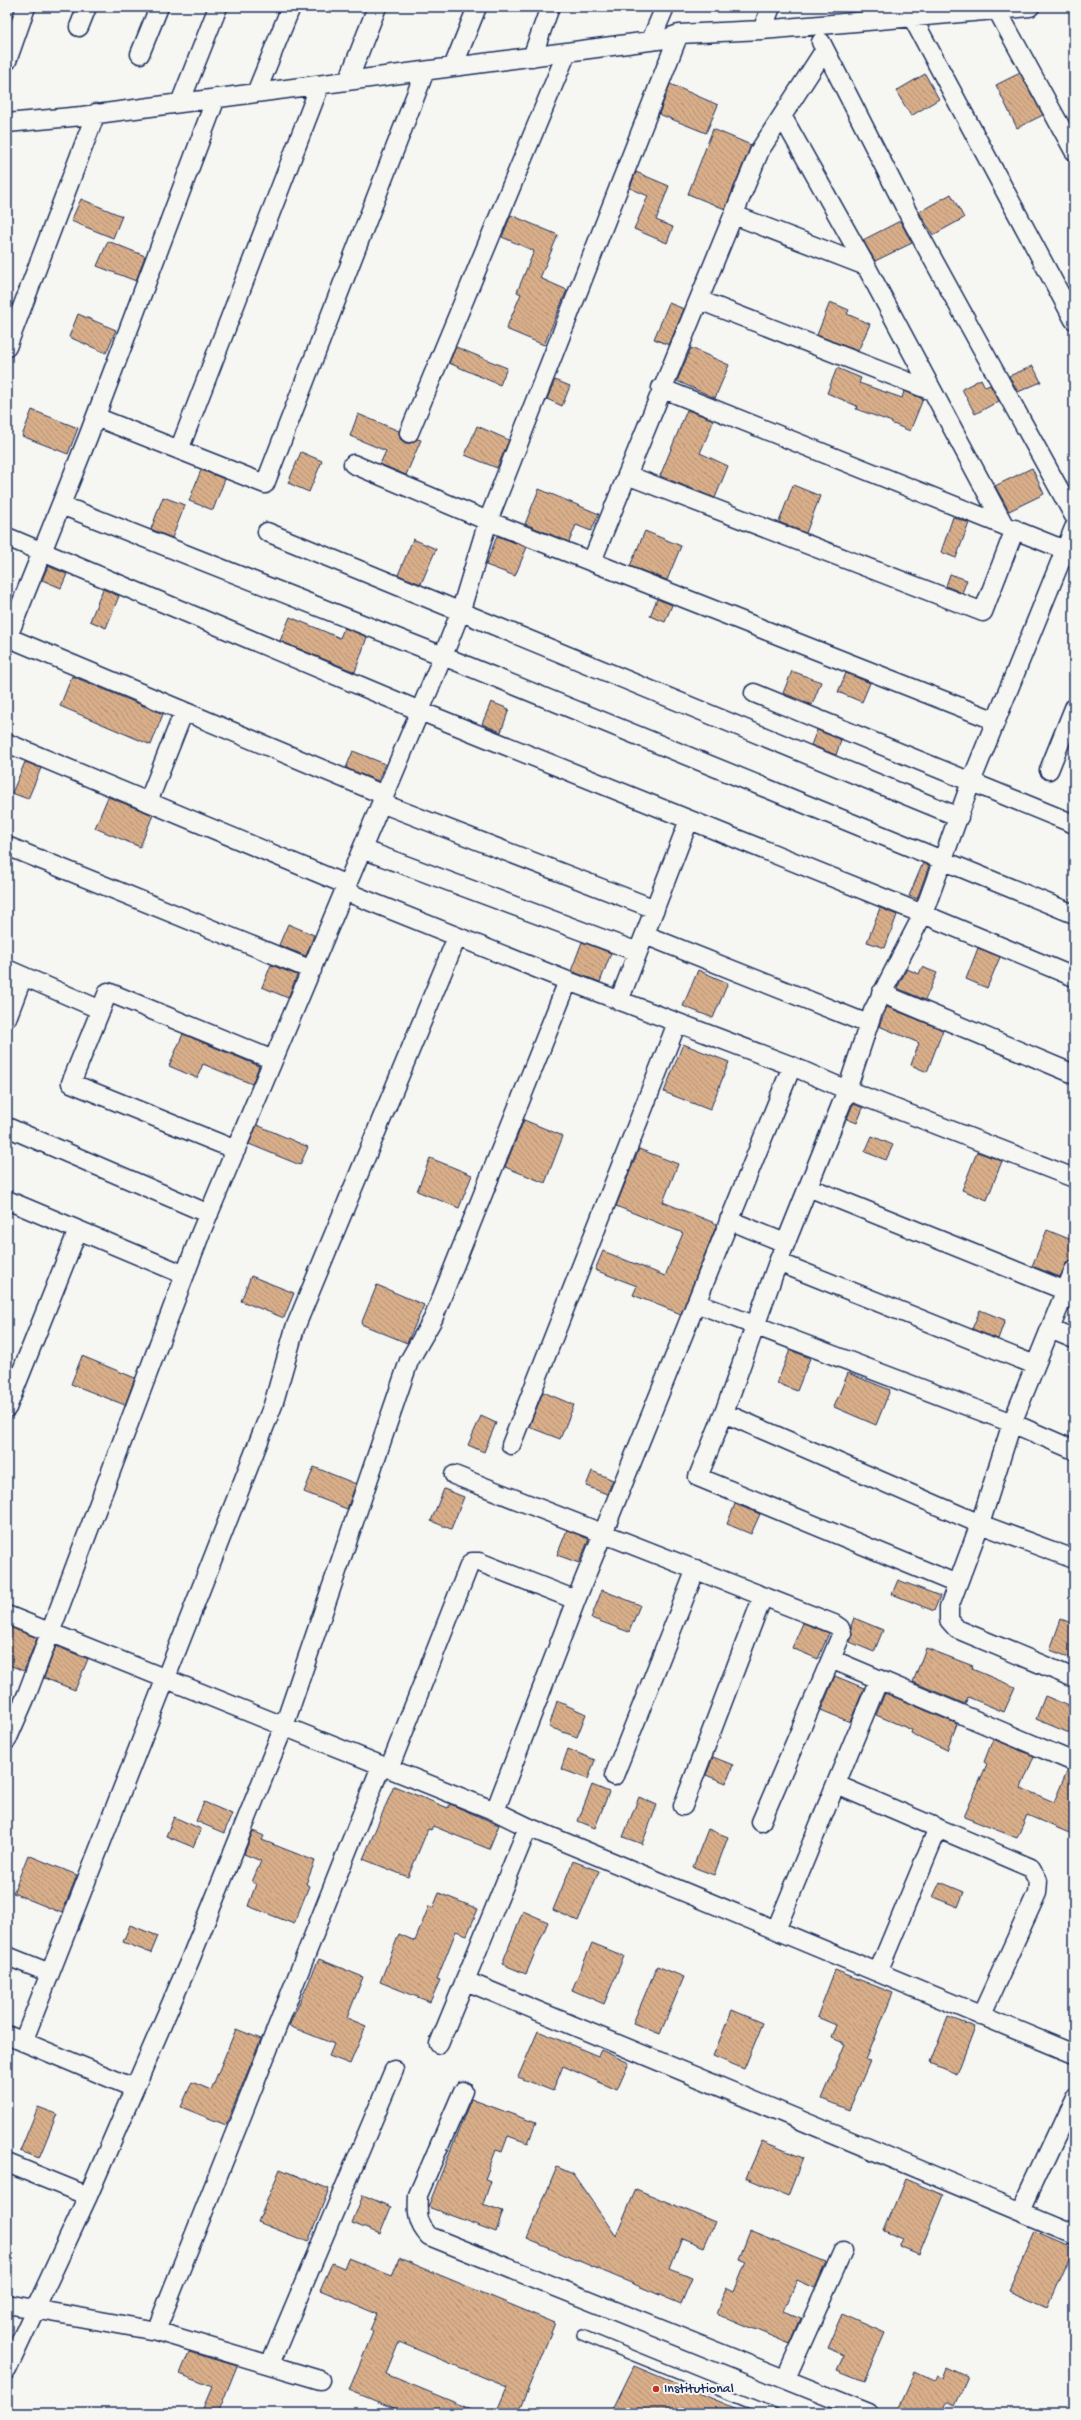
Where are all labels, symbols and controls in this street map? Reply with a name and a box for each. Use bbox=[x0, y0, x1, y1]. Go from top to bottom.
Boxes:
place label: Institutional bbox=[664, 2381, 734, 2398]
marker: Institutional bbox=[651, 2384, 661, 2394]

